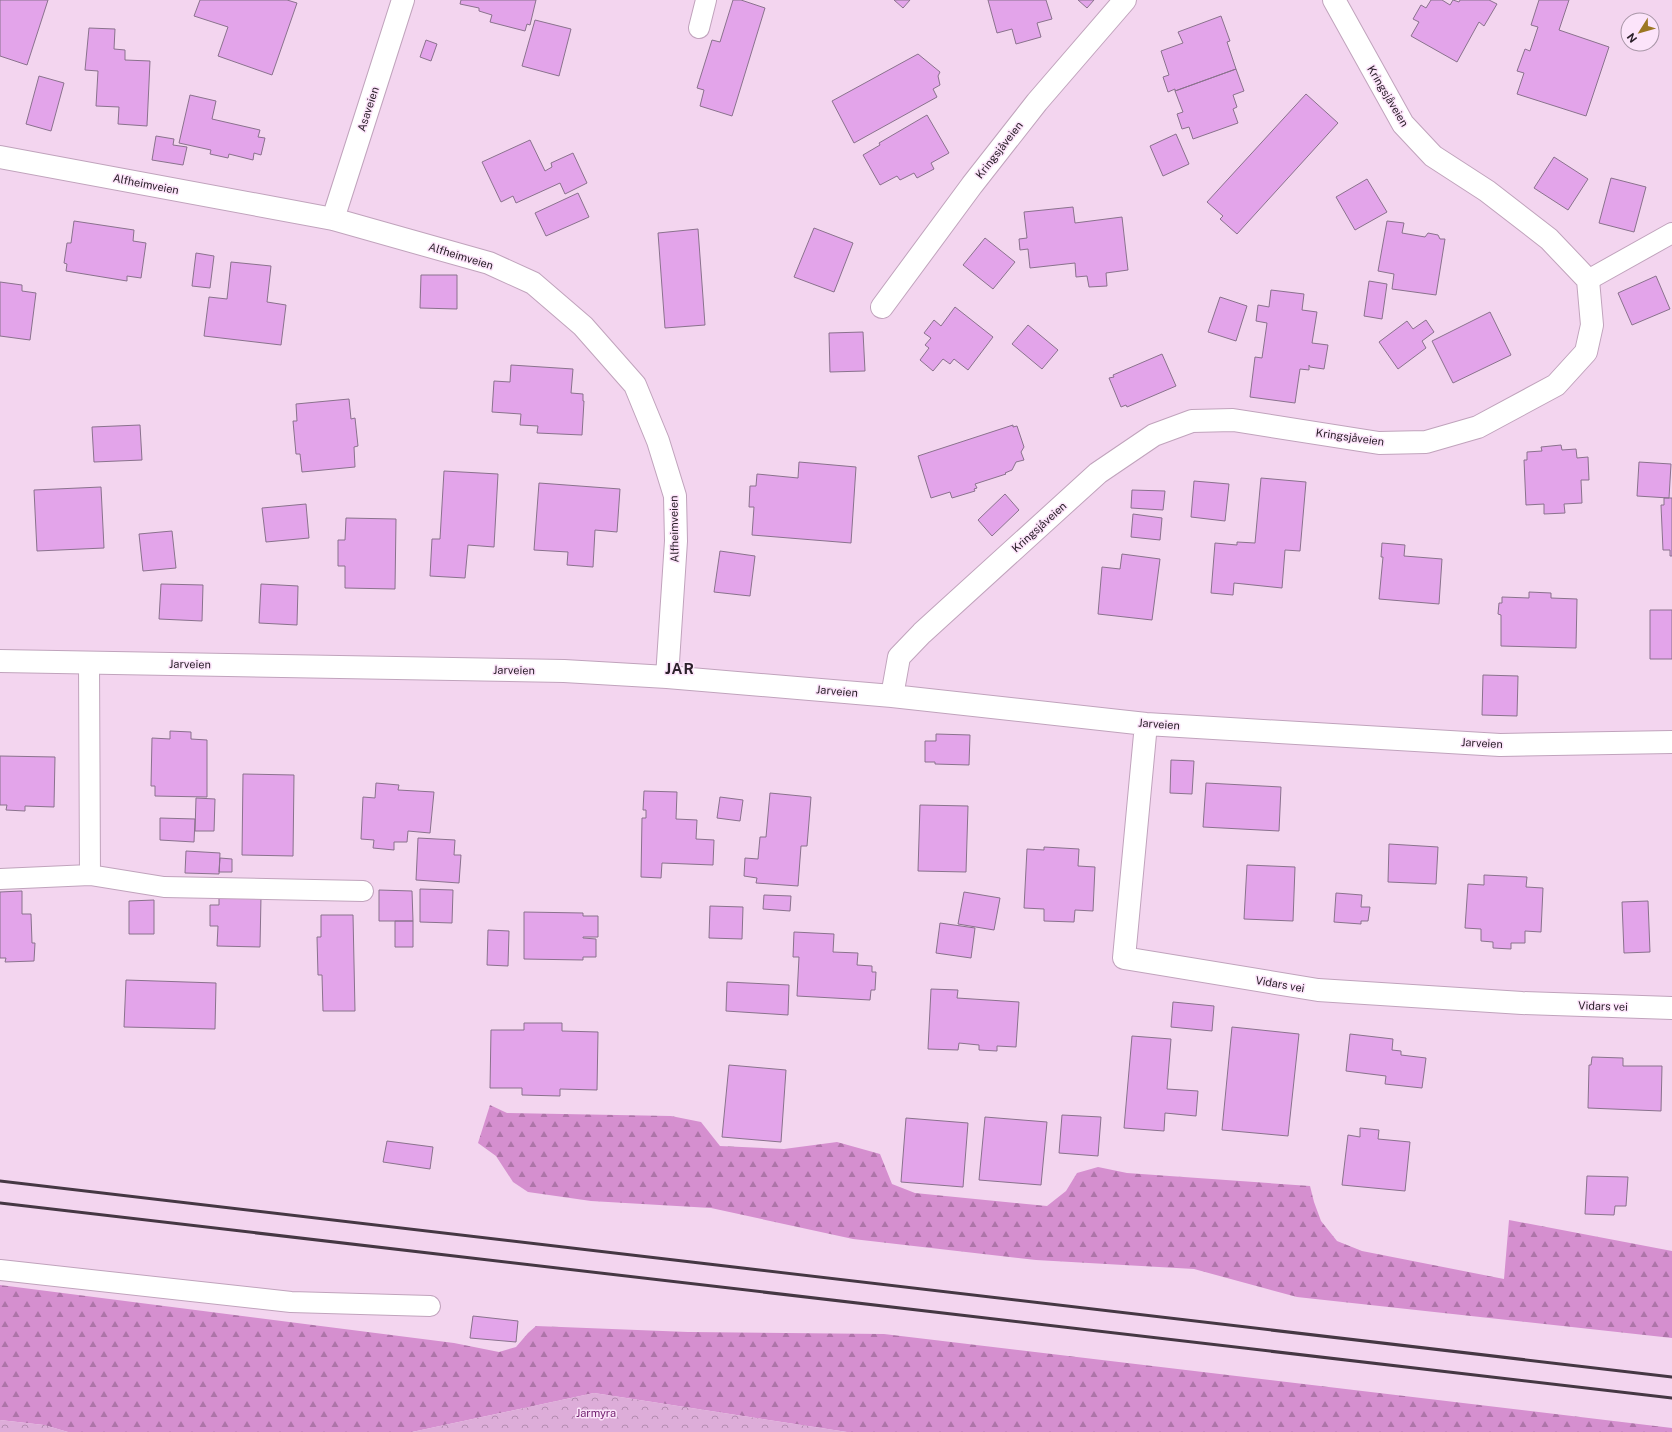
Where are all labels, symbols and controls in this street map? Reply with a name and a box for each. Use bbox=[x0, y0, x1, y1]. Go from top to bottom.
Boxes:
north arrow bbox=[1620, 12, 1660, 52]
text: N bbox=[1625, 31, 1639, 45]
street label: Kringsjåveien bbox=[1365, 63, 1411, 129]
street label: Asaveien bbox=[355, 85, 381, 133]
street label: Kringsjåveien bbox=[973, 119, 1025, 181]
street label: Alfheimveien bbox=[112, 172, 180, 196]
street label: Alfheimveien bbox=[427, 240, 495, 272]
street label: Kringsjåveien bbox=[1315, 426, 1385, 448]
street label: Alfheimveien bbox=[667, 495, 681, 563]
street label: Kringsjåveien bbox=[1009, 499, 1069, 555]
street label: Jarveien bbox=[169, 658, 211, 670]
district label: JAR bbox=[665, 660, 695, 677]
street label: Jarveien bbox=[493, 664, 535, 676]
street label: Jarveien bbox=[816, 683, 858, 699]
street label: Jarveien bbox=[1138, 717, 1180, 731]
street label: Jarveien bbox=[1461, 736, 1503, 750]
street label: Vidars vei bbox=[1255, 974, 1305, 994]
street label: Vidars vei bbox=[1578, 999, 1628, 1013]
park label: Jarmyra bbox=[576, 1407, 616, 1419]

